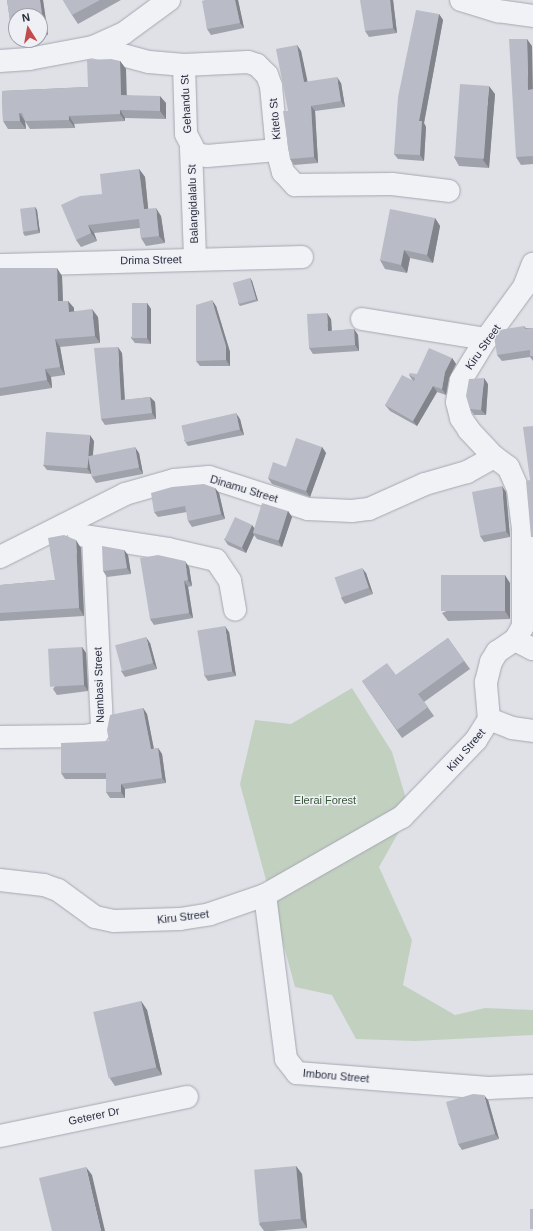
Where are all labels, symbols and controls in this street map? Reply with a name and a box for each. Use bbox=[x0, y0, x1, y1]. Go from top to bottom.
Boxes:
north arrow bbox=[8, 8, 48, 48]
text: N bbox=[21, 11, 31, 24]
street label: Gehandu St bbox=[178, 74, 194, 134]
street label: Kiteto St bbox=[267, 98, 283, 140]
street label: Balangidalalu St bbox=[185, 164, 201, 244]
street label: Drima Street bbox=[120, 253, 182, 267]
street label: Kiru Street bbox=[463, 322, 503, 372]
street label: Dinamu Street bbox=[208, 472, 280, 506]
street label: Nambasi Street bbox=[91, 647, 107, 723]
street label: Kiru Street bbox=[444, 726, 488, 774]
park label: Elerai Forest bbox=[294, 793, 356, 807]
street label: Kiru Street bbox=[156, 907, 210, 927]
street label: Imboru Street bbox=[302, 1067, 370, 1085]
street label: Geterer Dr bbox=[67, 1104, 121, 1128]

